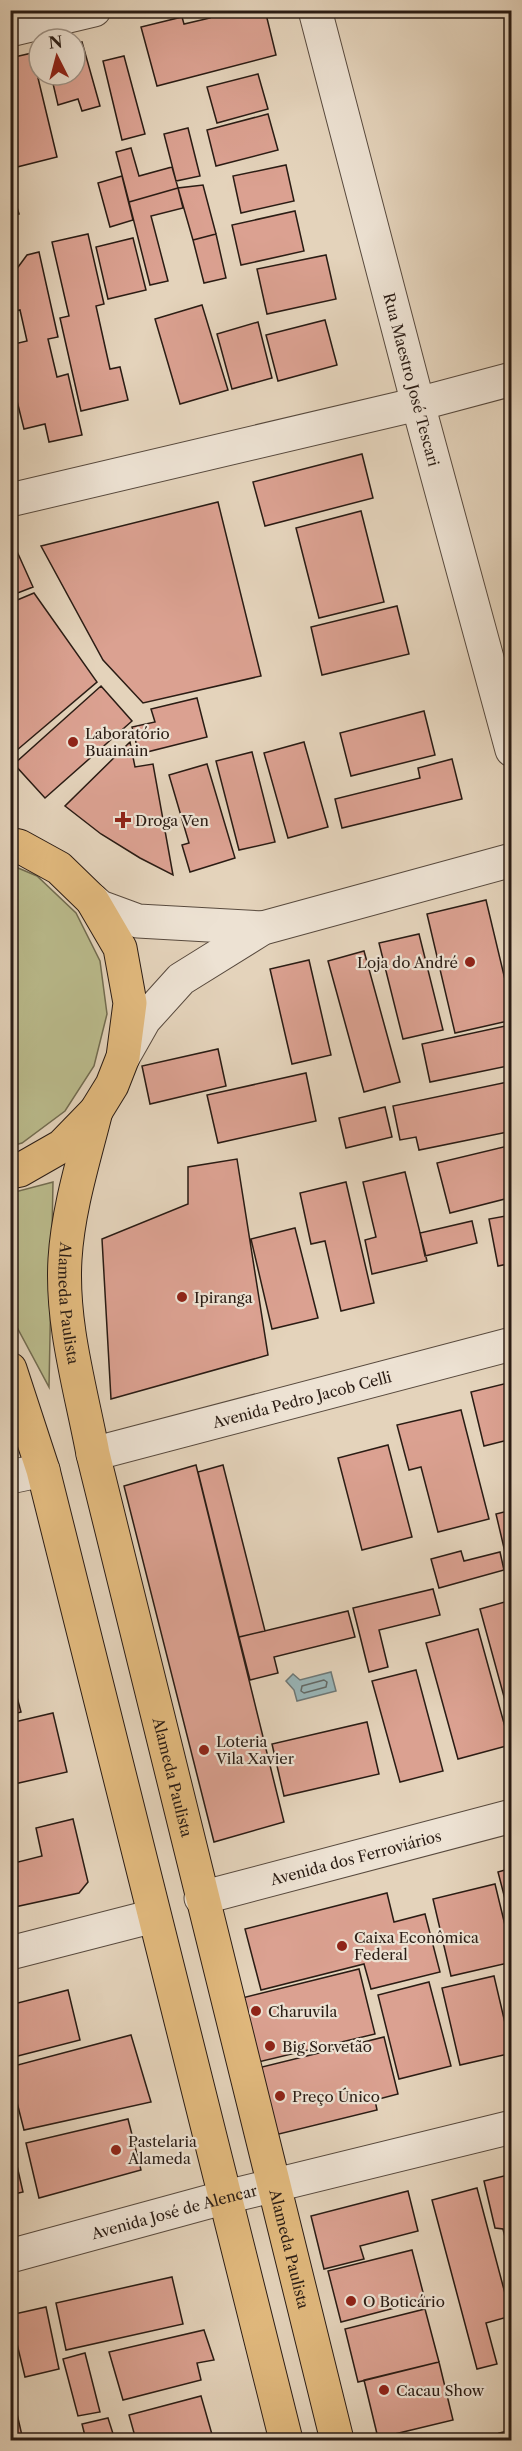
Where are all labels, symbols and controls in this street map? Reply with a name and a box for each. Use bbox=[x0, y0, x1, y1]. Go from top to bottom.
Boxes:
north arrow bbox=[27, 27, 87, 87]
text: N bbox=[47, 31, 63, 53]
street label: Rua Maestro José Tescari bbox=[380, 291, 444, 469]
place label: Laboratório Buainain bbox=[85, 724, 170, 760]
marker: Laboratório Buainain bbox=[66, 735, 80, 749]
place label: Droga Ven bbox=[135, 811, 209, 830]
marker: Droga Ven bbox=[116, 813, 130, 827]
place label: Loja do André bbox=[357, 953, 458, 972]
marker: Loja do André bbox=[463, 955, 477, 969]
street label: Alameda Paulista bbox=[55, 1241, 84, 1366]
place label: Ipiranga bbox=[194, 1288, 253, 1307]
marker: Ipiranga bbox=[175, 1290, 189, 1304]
street label: Avenida Pedro Jacob Celli bbox=[209, 1366, 394, 1432]
street label: Alameda Paulista bbox=[149, 1715, 197, 1839]
place label: Loteria Vila Xavier bbox=[215, 1732, 295, 1768]
marker: Loteria Vila Xavier bbox=[197, 1743, 211, 1757]
street label: Avenida dos Ferroviários bbox=[267, 1826, 443, 1889]
place label: Caixa Econômica Federal bbox=[354, 1928, 479, 1964]
marker: Caixa Econômica Federal bbox=[335, 1939, 349, 1953]
place label: Charuvila bbox=[268, 2002, 337, 2021]
marker: Charuvila bbox=[249, 2004, 263, 2018]
place label: Big Sorvetão bbox=[282, 2037, 372, 2056]
marker: Big Sorvetão bbox=[263, 2039, 277, 2053]
place label: Preço Único bbox=[292, 2087, 380, 2106]
marker: Preço Único bbox=[273, 2089, 287, 2103]
place label: Pastelaria Alameda bbox=[127, 2132, 197, 2168]
marker: Pastelaria Alameda bbox=[109, 2143, 123, 2157]
street label: Avenida José de Alencar bbox=[88, 2180, 260, 2243]
street label: Alameda Paulista bbox=[266, 2186, 314, 2311]
place label: O Boticário bbox=[363, 2292, 445, 2311]
marker: O Boticário bbox=[344, 2294, 358, 2308]
place label: Cacau Show bbox=[396, 2381, 485, 2400]
marker: Cacau Show bbox=[377, 2383, 391, 2397]

